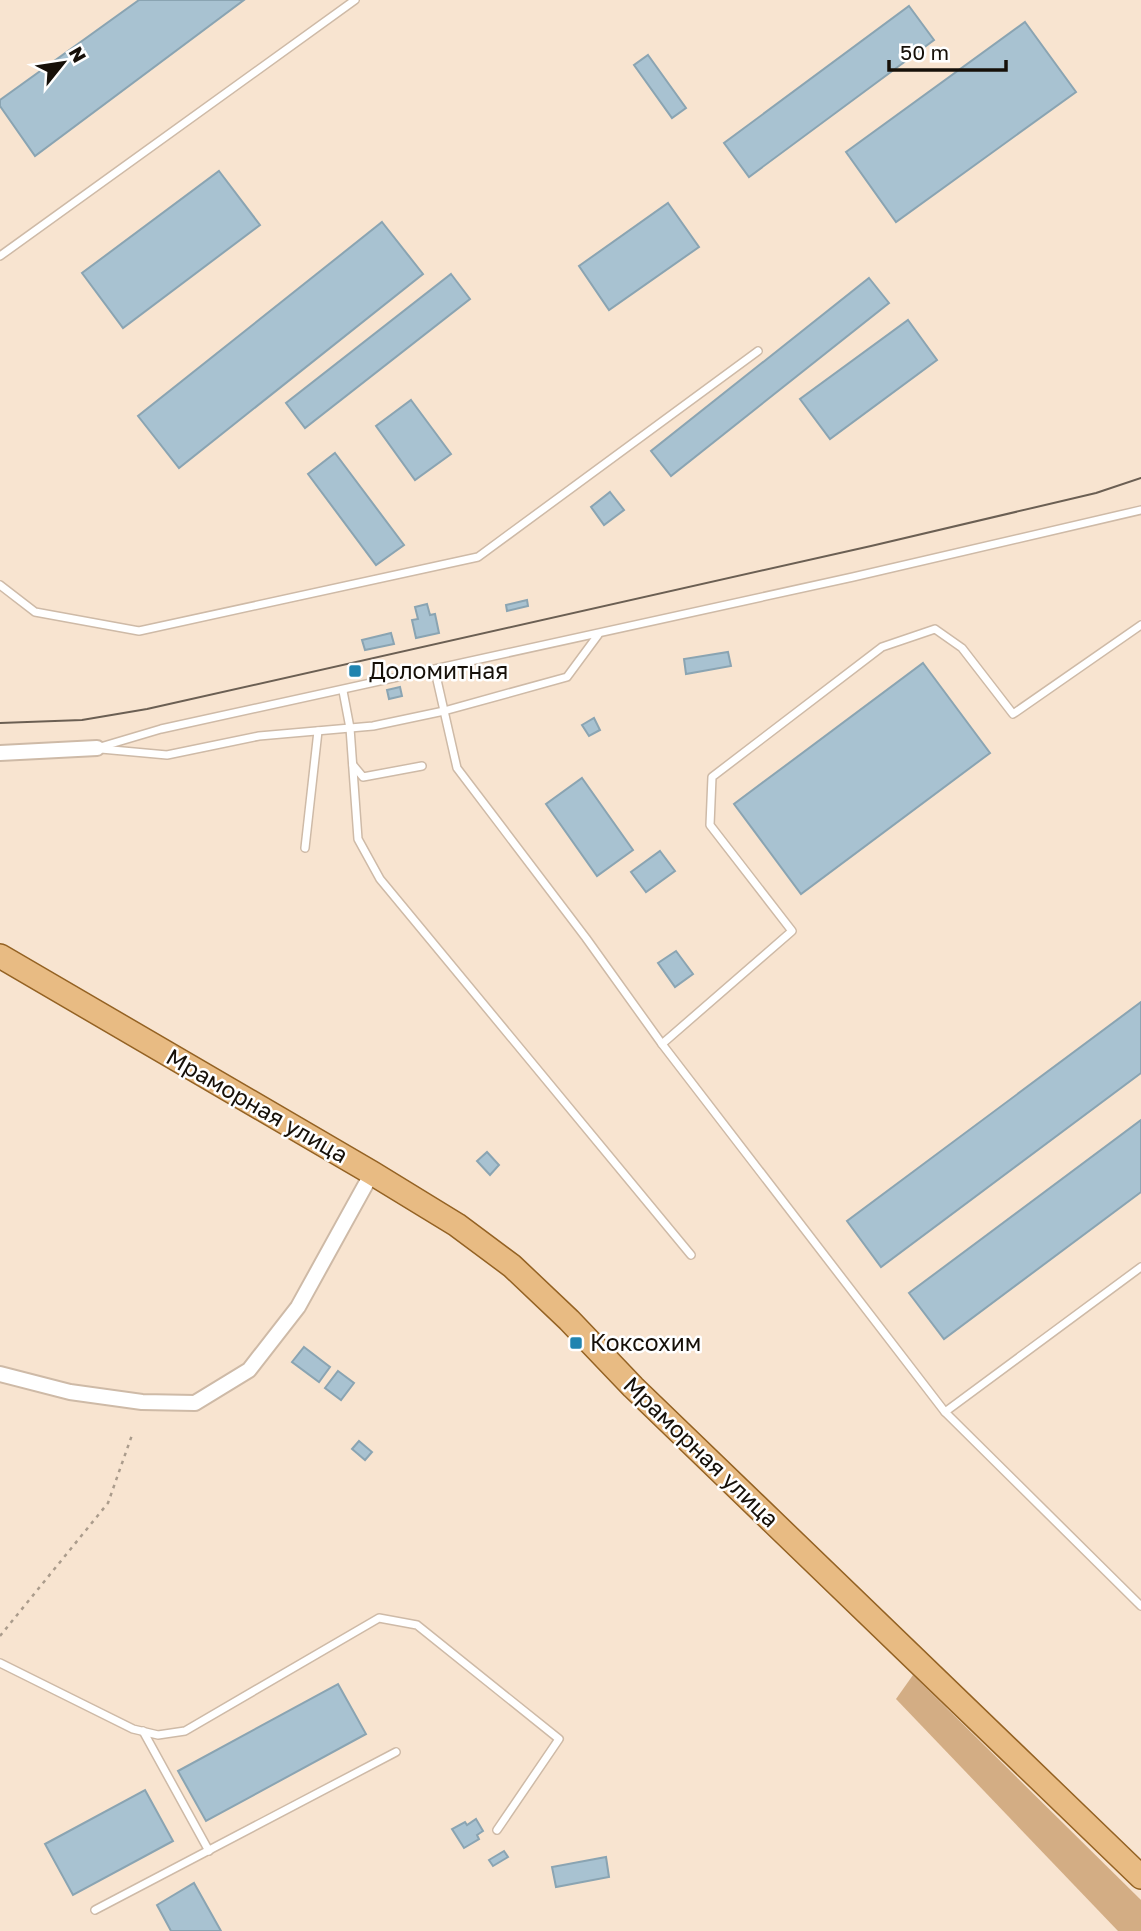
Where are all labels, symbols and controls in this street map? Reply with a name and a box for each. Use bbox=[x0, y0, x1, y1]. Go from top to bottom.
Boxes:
north arrow bbox=[28, 28, 98, 98]
scale bar bbox=[889, 28, 1006, 72]
text: 50 m bbox=[900, 39, 949, 65]
text: N bbox=[65, 42, 92, 66]
place label: Доломитная bbox=[369, 656, 508, 684]
marker: Доломитная bbox=[347, 663, 363, 679]
street label: Мраморная улица bbox=[162, 1042, 353, 1168]
place label: Коксохим bbox=[590, 1328, 701, 1356]
marker: Коксохим bbox=[568, 1335, 584, 1351]
street label: Мраморная улица bbox=[618, 1370, 785, 1532]

